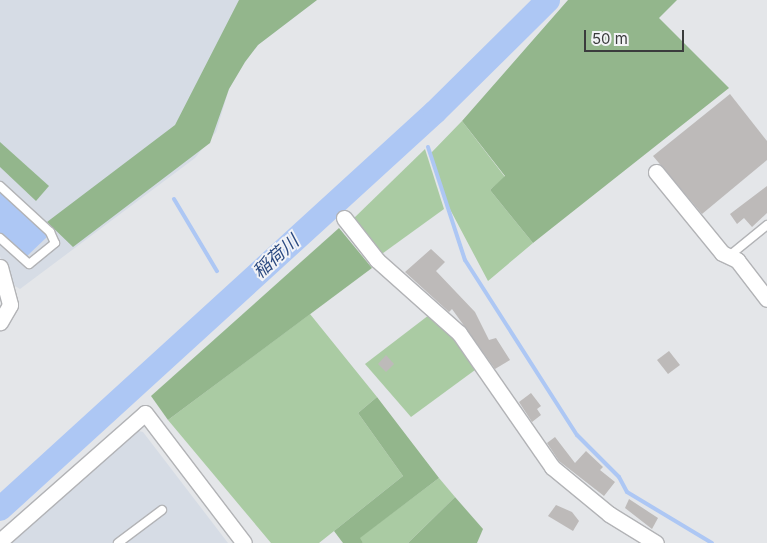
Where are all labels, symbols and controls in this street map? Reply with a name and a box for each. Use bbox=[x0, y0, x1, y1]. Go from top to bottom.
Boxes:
scale bar bbox=[587, 20, 687, 52]
text: 50 m bbox=[592, 29, 628, 48]
water label: 稲荷川 bbox=[249, 231, 303, 283]

